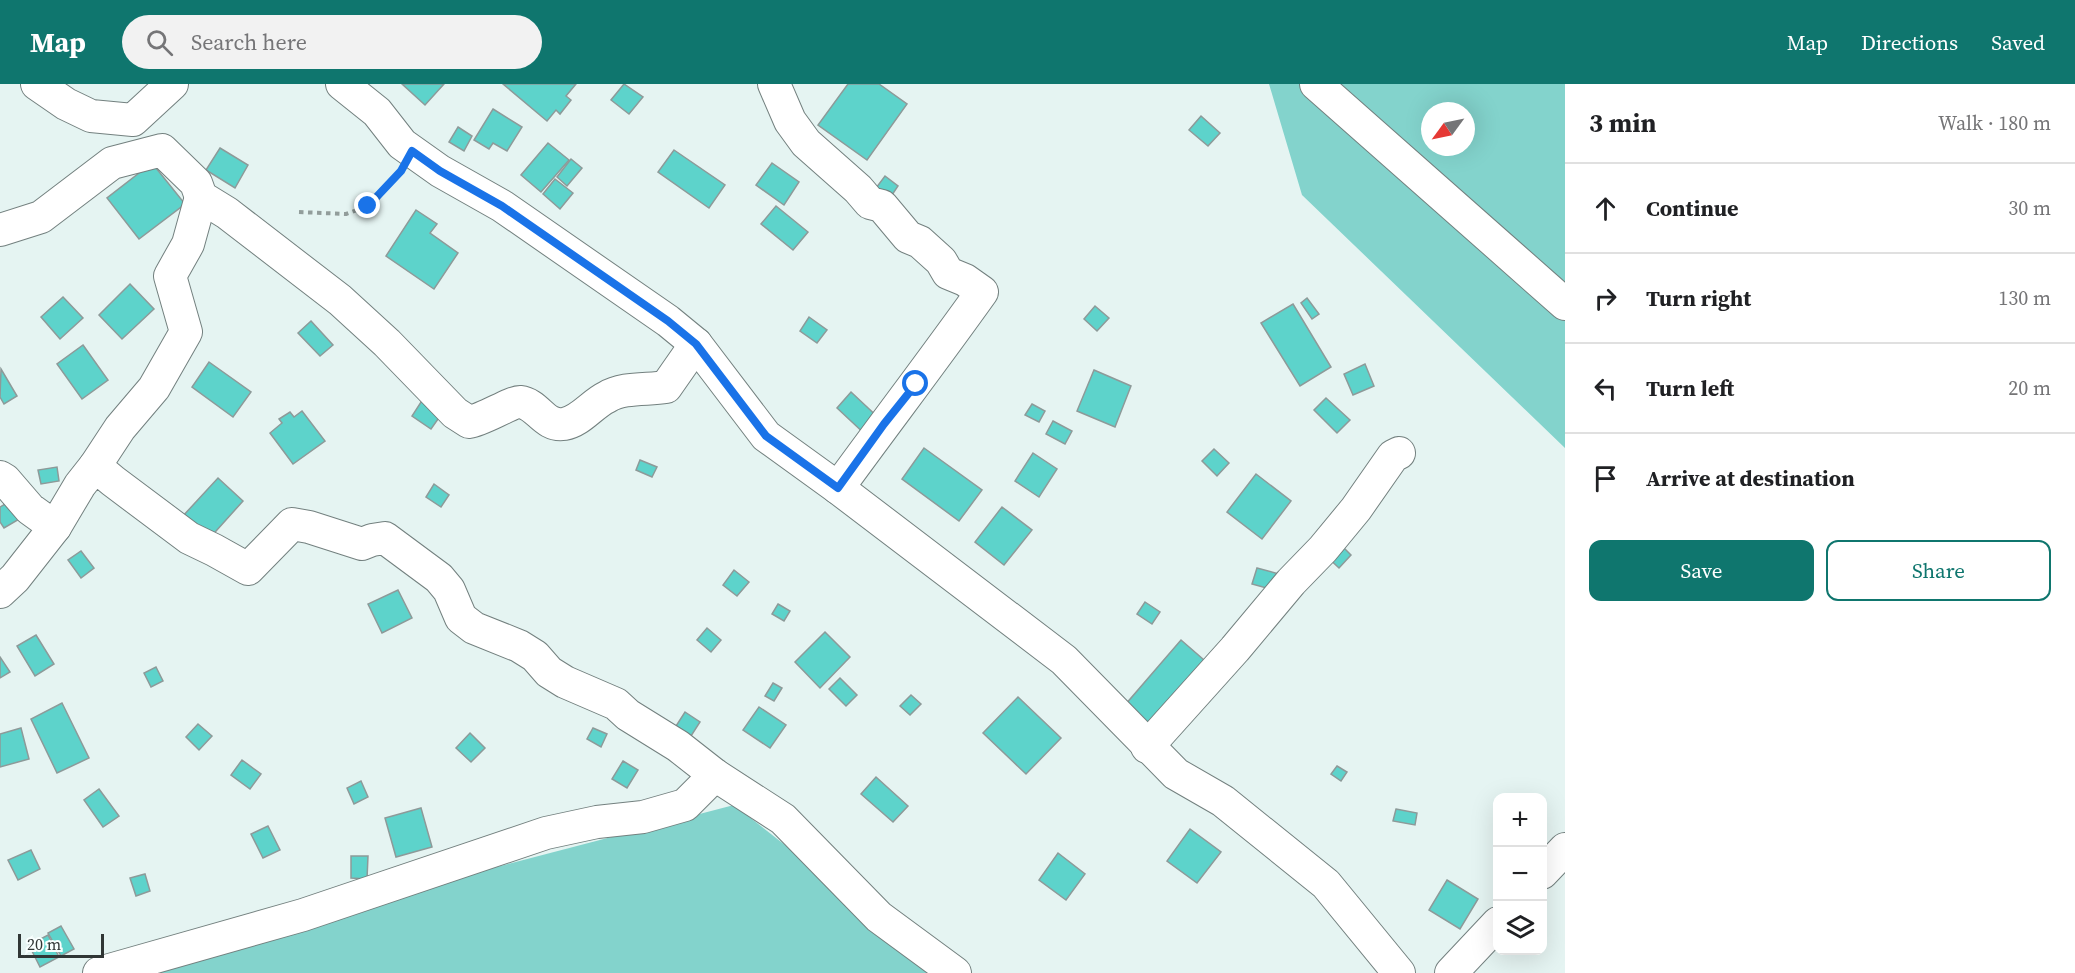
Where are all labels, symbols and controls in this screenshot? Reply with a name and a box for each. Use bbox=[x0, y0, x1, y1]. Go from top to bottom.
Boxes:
search box bbox=[122, 15, 542, 69]
text: Map bbox=[30, 23, 86, 61]
icon: search bbox=[143, 26, 176, 59]
text: Search here bbox=[191, 27, 307, 57]
text: Map bbox=[1787, 28, 1828, 57]
text: Directions bbox=[1861, 28, 1958, 57]
text: Saved bbox=[1991, 28, 2045, 57]
north arrow bbox=[1421, 102, 1475, 156]
text: 3 min bbox=[1589, 105, 1656, 141]
text: Walk · 180 m bbox=[1938, 109, 2051, 137]
route end bbox=[354, 192, 380, 218]
icon: ahead bbox=[1589, 192, 1622, 225]
text: Continue bbox=[1646, 193, 1739, 223]
text: 30 m bbox=[2008, 194, 2051, 222]
icon: right bbox=[1589, 282, 1622, 315]
text: Turn right bbox=[1646, 283, 1751, 313]
text: 130 m bbox=[1998, 284, 2051, 312]
route start bbox=[902, 370, 928, 396]
icon: left bbox=[1589, 372, 1622, 405]
text: Turn left bbox=[1646, 373, 1734, 403]
text: 20 m bbox=[2008, 374, 2051, 402]
icon: arrive bbox=[1589, 462, 1622, 495]
text: Arrive at destination bbox=[1646, 463, 1855, 493]
button: Save bbox=[1589, 540, 1814, 601]
button: Share bbox=[1826, 540, 2051, 601]
map controls bbox=[1493, 793, 1547, 955]
button: + bbox=[1493, 793, 1547, 847]
button: − bbox=[1493, 847, 1547, 901]
button: layers bbox=[1493, 901, 1547, 955]
scale bar bbox=[18, 931, 104, 958]
text: 20 m bbox=[27, 933, 61, 955]

